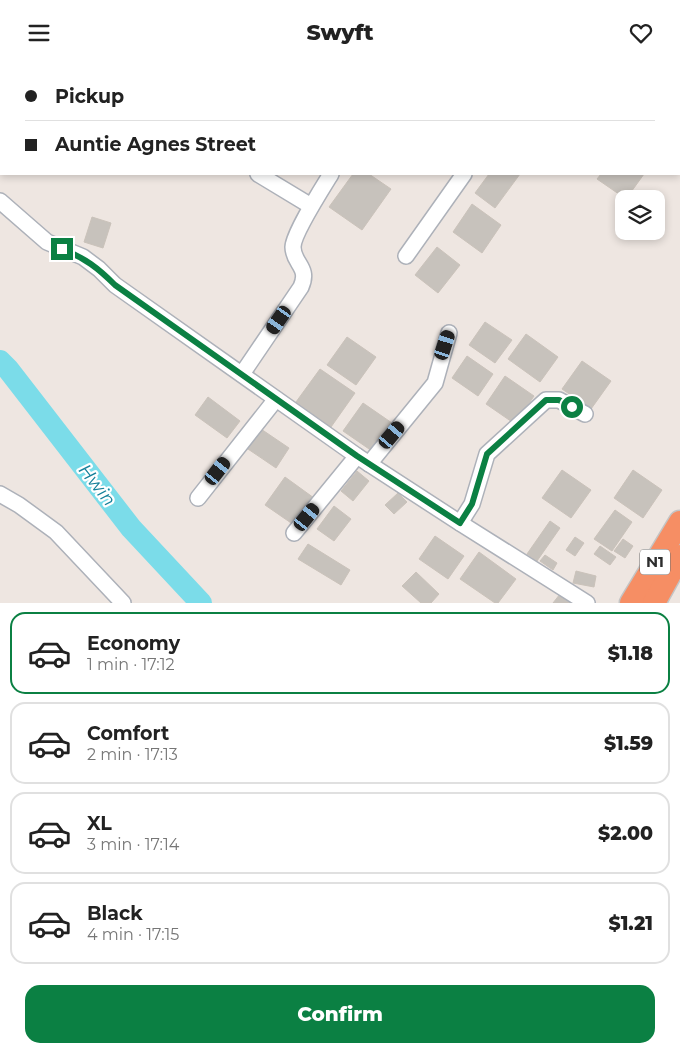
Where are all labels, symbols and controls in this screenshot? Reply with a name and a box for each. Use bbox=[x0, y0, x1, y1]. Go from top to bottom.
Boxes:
icon: menu bbox=[25, 19, 53, 47]
text: Swyft bbox=[306, 19, 374, 46]
icon: heart bbox=[627, 19, 655, 47]
text: Pickup bbox=[55, 85, 124, 108]
text: Auntie Agnes Street bbox=[55, 133, 256, 156]
map controls bbox=[615, 190, 665, 240]
button: layers bbox=[615, 190, 665, 240]
route end bbox=[51, 238, 73, 260]
car bbox=[264, 303, 293, 337]
car bbox=[433, 328, 456, 362]
route start bbox=[561, 396, 583, 418]
car bbox=[376, 419, 407, 451]
car bbox=[202, 455, 233, 487]
water label: Hwin bbox=[74, 460, 120, 510]
car bbox=[291, 501, 322, 533]
road number: N1 bbox=[640, 549, 670, 575]
icon: car bbox=[27, 631, 72, 676]
text: Economy bbox=[87, 632, 180, 655]
text: $1.18 bbox=[608, 642, 653, 665]
text: 1 min · 17:12 bbox=[87, 655, 175, 674]
icon: car bbox=[27, 721, 72, 766]
text: Comfort bbox=[87, 722, 169, 745]
text: $1.59 bbox=[604, 732, 653, 755]
text: 2 min · 17:13 bbox=[87, 745, 178, 764]
icon: car bbox=[27, 811, 72, 856]
text: XL bbox=[87, 812, 112, 835]
text: $2.00 bbox=[598, 822, 653, 845]
text: 3 min · 17:14 bbox=[87, 835, 179, 854]
icon: car bbox=[27, 901, 72, 946]
text: Black bbox=[87, 902, 143, 925]
text: $1.21 bbox=[609, 912, 653, 935]
text: 4 min · 17:15 bbox=[87, 925, 179, 944]
button: Confirm bbox=[25, 985, 655, 1043]

